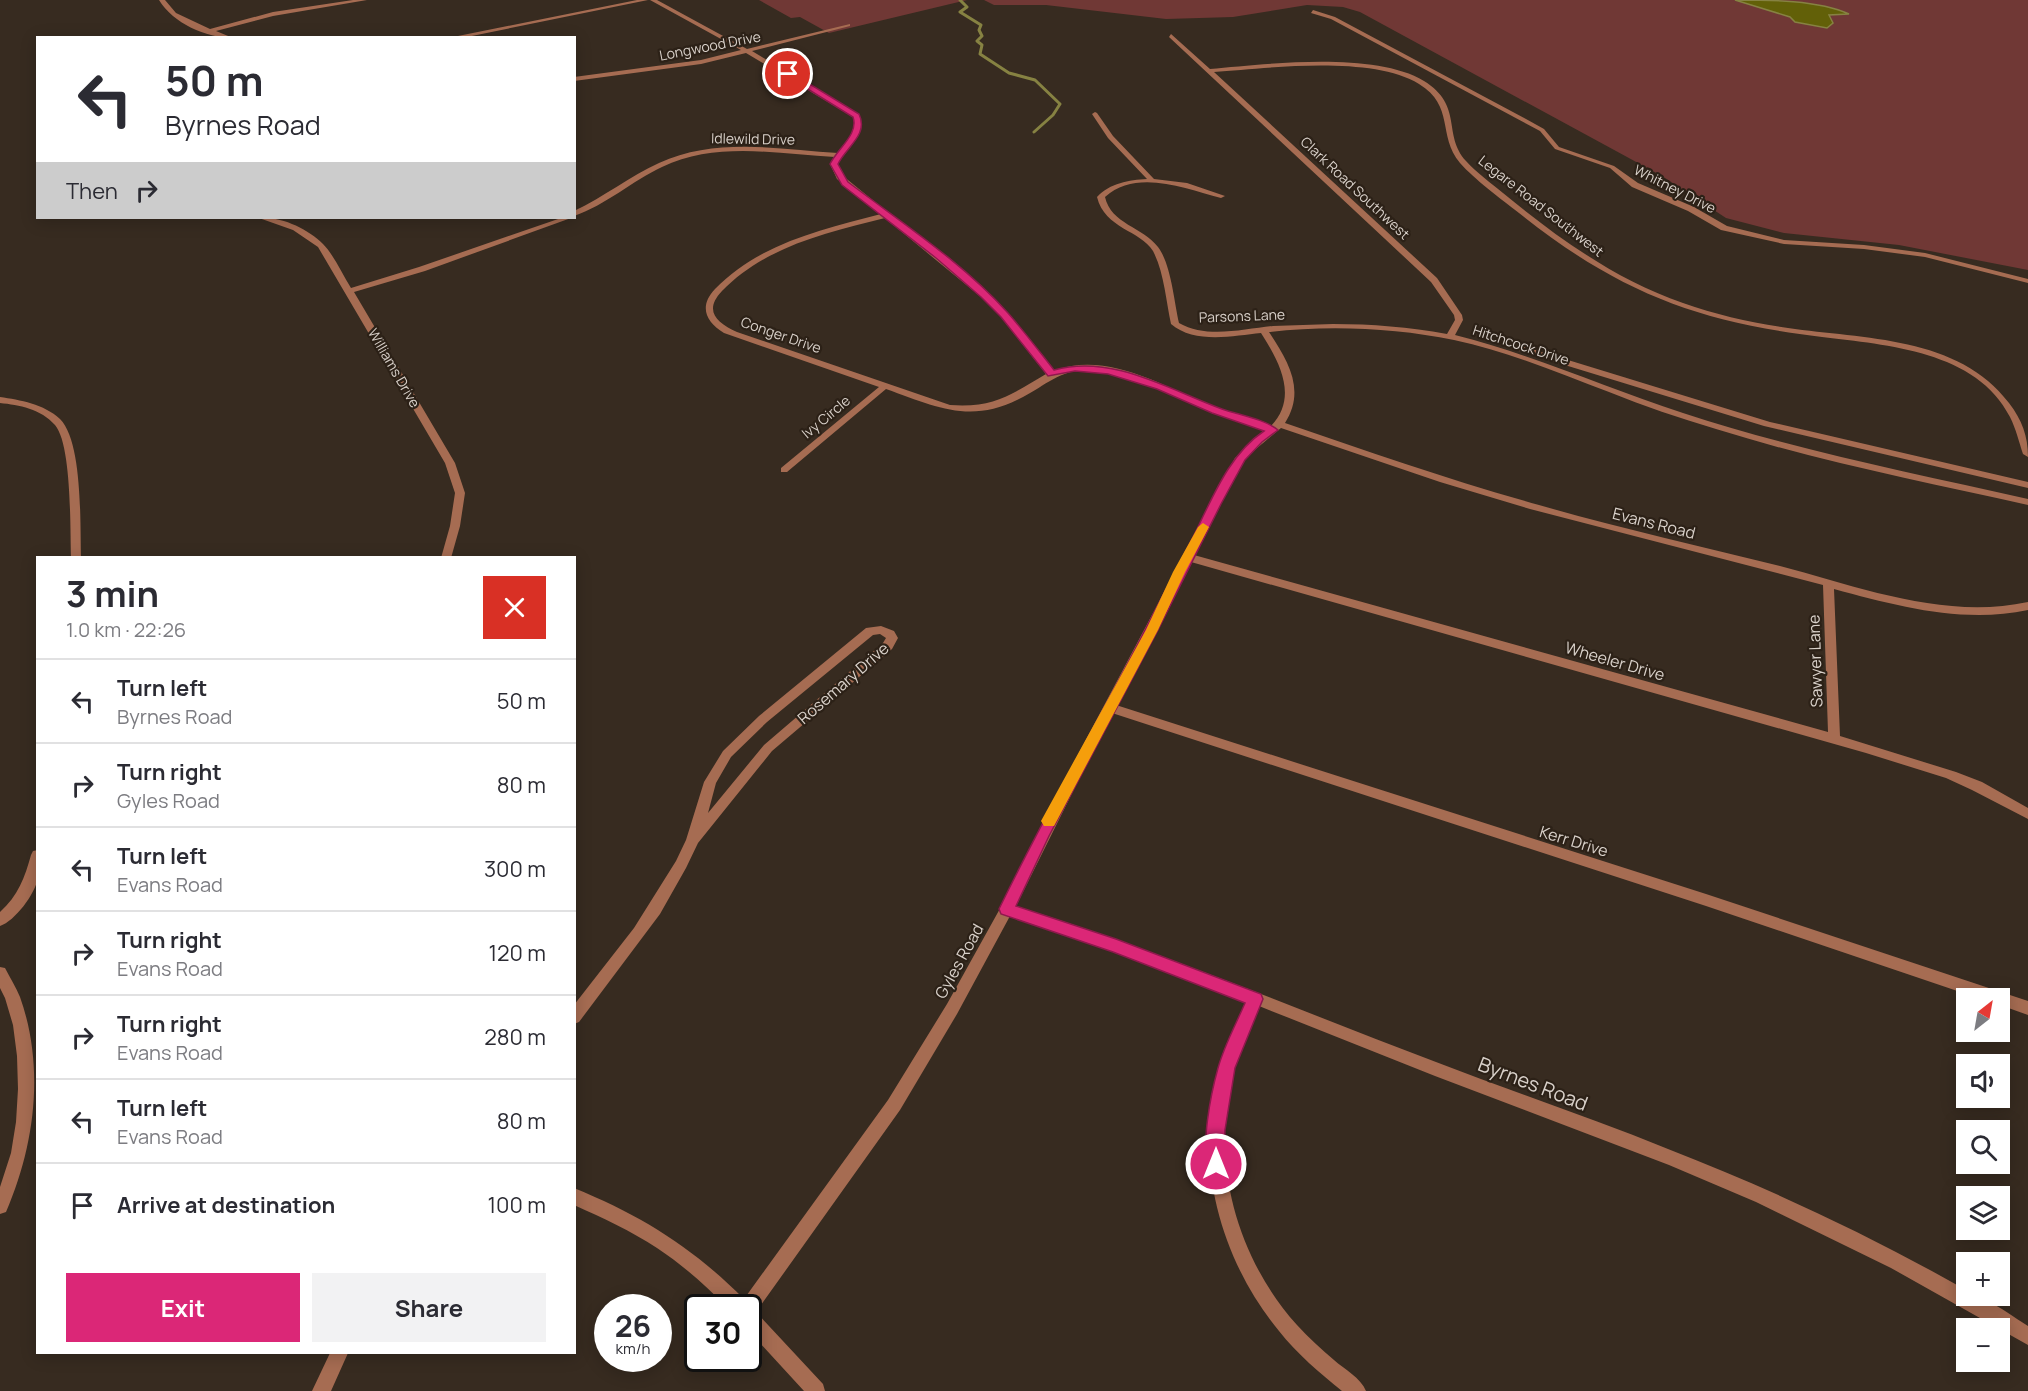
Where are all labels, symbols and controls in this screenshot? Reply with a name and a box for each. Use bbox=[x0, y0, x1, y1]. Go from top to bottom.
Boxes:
street label: Longwood Drive bbox=[658, 26, 762, 65]
pin bbox=[762, 48, 813, 99]
text: 50 m bbox=[165, 51, 263, 109]
icon: arrive bbox=[771, 57, 804, 90]
icon: left bbox=[66, 60, 144, 138]
text: Byrnes Road bbox=[165, 106, 321, 143]
street label: Idlewild Drive bbox=[711, 128, 795, 149]
street label: Clark Road Southwest bbox=[1297, 132, 1414, 243]
street label: Legare Road Southwest bbox=[1475, 151, 1608, 261]
street label: Whitney Drive bbox=[1631, 160, 1719, 217]
icon: right bbox=[130, 174, 163, 207]
text: Then bbox=[66, 176, 118, 206]
street label: Parsons Lane bbox=[1199, 305, 1285, 326]
street label: Conger Drive bbox=[739, 312, 824, 357]
street label: Hitchcock Drive bbox=[1471, 320, 1572, 369]
street label: Williams Drive bbox=[364, 325, 425, 411]
street label: Ivy Circle bbox=[797, 391, 854, 442]
street label: Evans Road bbox=[1610, 502, 1698, 544]
text: 3 min bbox=[66, 569, 159, 618]
button: close bbox=[483, 576, 546, 639]
street label: Sawyer Lane bbox=[1802, 614, 1828, 708]
text: 1.0 km · 22:26 bbox=[66, 616, 186, 643]
street label: Wheeler Drive bbox=[1563, 636, 1667, 686]
street label: Rosemary Drive bbox=[793, 637, 893, 729]
text: Turn left bbox=[117, 673, 207, 703]
icon: left bbox=[66, 685, 99, 718]
text: 50 m bbox=[497, 686, 546, 716]
text: Byrnes Road bbox=[117, 703, 232, 730]
text: Turn right bbox=[117, 757, 222, 787]
icon: right bbox=[66, 769, 99, 802]
text: 80 m bbox=[497, 770, 546, 800]
text: Gyles Road bbox=[117, 787, 220, 814]
street label: Kerr Drive bbox=[1537, 820, 1611, 862]
text: Turn left bbox=[117, 841, 207, 871]
icon: left bbox=[66, 853, 99, 886]
text: 300 m bbox=[484, 854, 546, 884]
text: Evans Road bbox=[117, 871, 223, 898]
street label: Gyles Road bbox=[929, 920, 989, 1002]
text: Turn right bbox=[117, 925, 222, 955]
icon: right bbox=[66, 937, 99, 970]
text: 120 m bbox=[488, 938, 546, 968]
text: Evans Road bbox=[117, 955, 223, 982]
north arrow bbox=[1956, 988, 2010, 1042]
map controls bbox=[1956, 988, 2010, 1372]
text: Turn right bbox=[117, 1009, 222, 1039]
icon: right bbox=[66, 1021, 99, 1054]
text: 280 m bbox=[484, 1022, 546, 1052]
text: Evans Road bbox=[117, 1039, 223, 1066]
street label: Byrnes Road bbox=[1474, 1050, 1592, 1117]
button: sound bbox=[1956, 1054, 2010, 1108]
text: Turn left bbox=[117, 1093, 207, 1123]
icon: left bbox=[66, 1105, 99, 1138]
text: 80 m bbox=[497, 1106, 546, 1136]
button: search bbox=[1956, 1120, 2010, 1174]
text: Evans Road bbox=[117, 1123, 223, 1150]
position arrow bbox=[1184, 1132, 1248, 1196]
button: layers bbox=[1956, 1186, 2010, 1240]
icon: arrive bbox=[66, 1189, 99, 1222]
text: Arrive at destination bbox=[117, 1190, 335, 1220]
text: 100 m bbox=[488, 1190, 546, 1220]
button: + bbox=[1956, 1252, 2010, 1306]
button: Exit bbox=[66, 1273, 300, 1342]
button: Share bbox=[312, 1273, 546, 1342]
speed limit sign: 30 bbox=[684, 1294, 762, 1372]
text: 26 bbox=[615, 1305, 651, 1346]
button: − bbox=[1956, 1318, 2010, 1372]
text: km/h bbox=[616, 1338, 650, 1359]

